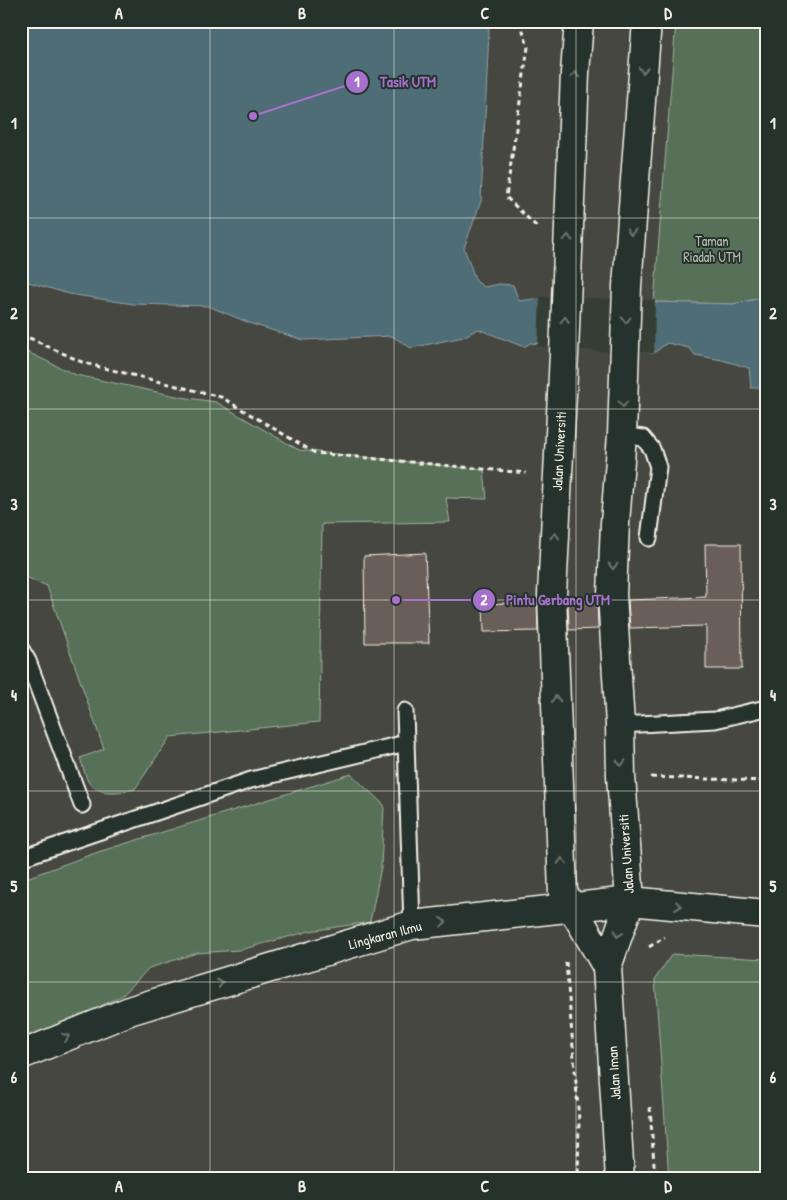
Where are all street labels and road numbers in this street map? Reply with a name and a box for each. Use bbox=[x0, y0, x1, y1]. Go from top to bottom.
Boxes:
street label: Jalan Universiti bbox=[547, 411, 570, 491]
street label: Jalan Universiti bbox=[613, 814, 638, 894]
street label: Lingkaran Ilmu bbox=[346, 916, 424, 954]
street label: Jalan Iman bbox=[602, 1045, 625, 1101]

